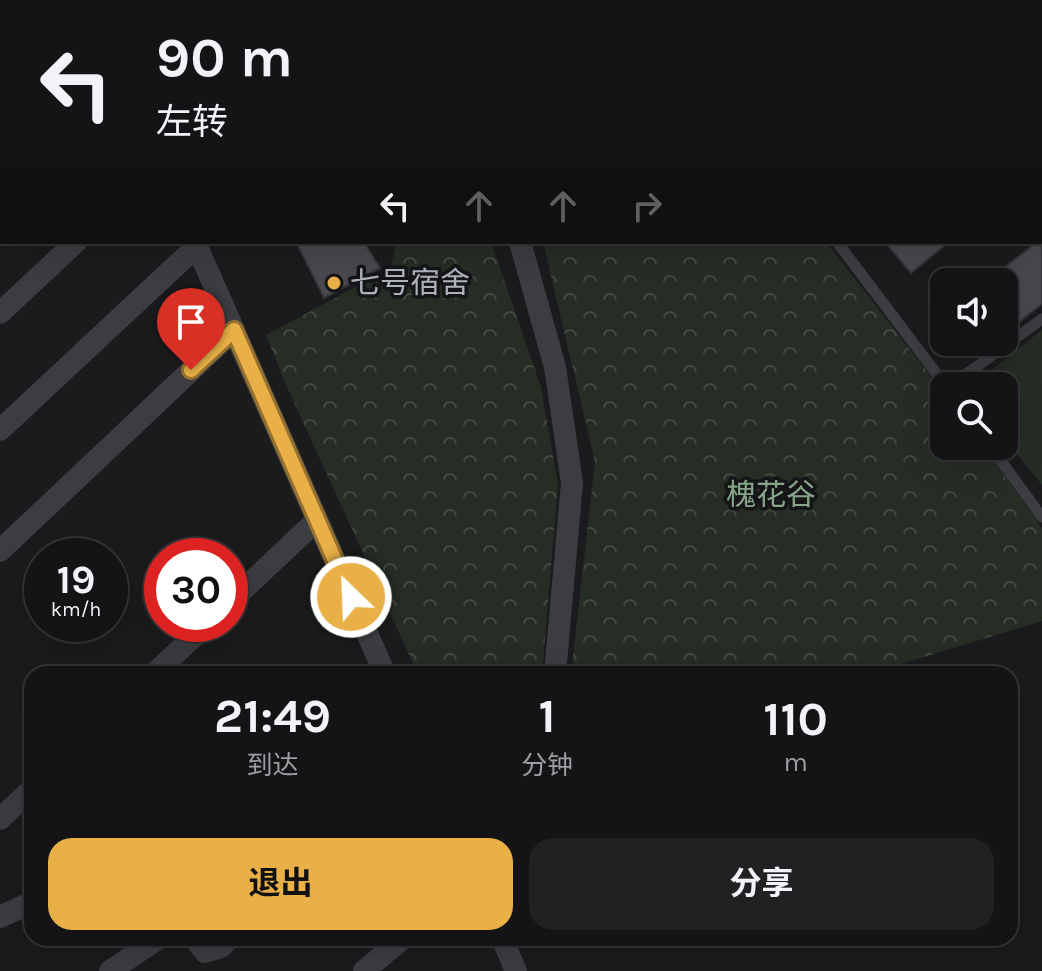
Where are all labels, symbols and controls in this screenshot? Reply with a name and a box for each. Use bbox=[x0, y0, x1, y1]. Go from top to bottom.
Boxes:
text: 90 m bbox=[156, 25, 293, 90]
icon: left bbox=[24, 32, 128, 136]
text: 左转 bbox=[156, 101, 228, 143]
icon: left bbox=[373, 184, 417, 228]
icon: ahead bbox=[457, 184, 501, 228]
icon: ahead bbox=[541, 184, 585, 228]
icon: right bbox=[625, 184, 669, 228]
place label: 七号宿舍 bbox=[350, 265, 470, 301]
map controls bbox=[930, 268, 1018, 460]
button: sound bbox=[930, 268, 1018, 356]
marker: 七号宿舍 bbox=[325, 274, 343, 292]
pin bbox=[157, 288, 225, 370]
icon: arrive bbox=[169, 300, 213, 344]
button: search bbox=[930, 372, 1018, 460]
park label: 槐花谷 bbox=[726, 477, 816, 513]
speed limit sign: 30 bbox=[144, 538, 248, 642]
position arrow bbox=[309, 555, 393, 639]
text: 19 bbox=[57, 556, 95, 603]
text: km/h bbox=[51, 598, 101, 621]
text: 21:49 bbox=[214, 688, 331, 744]
text: 1 bbox=[539, 688, 556, 744]
text: 110 bbox=[763, 691, 828, 747]
text: m bbox=[783, 747, 808, 778]
text: 到达 bbox=[247, 750, 299, 781]
text: 分钟 bbox=[521, 750, 573, 781]
button: 退出 bbox=[48, 838, 513, 930]
button: 分享 bbox=[529, 838, 994, 930]

